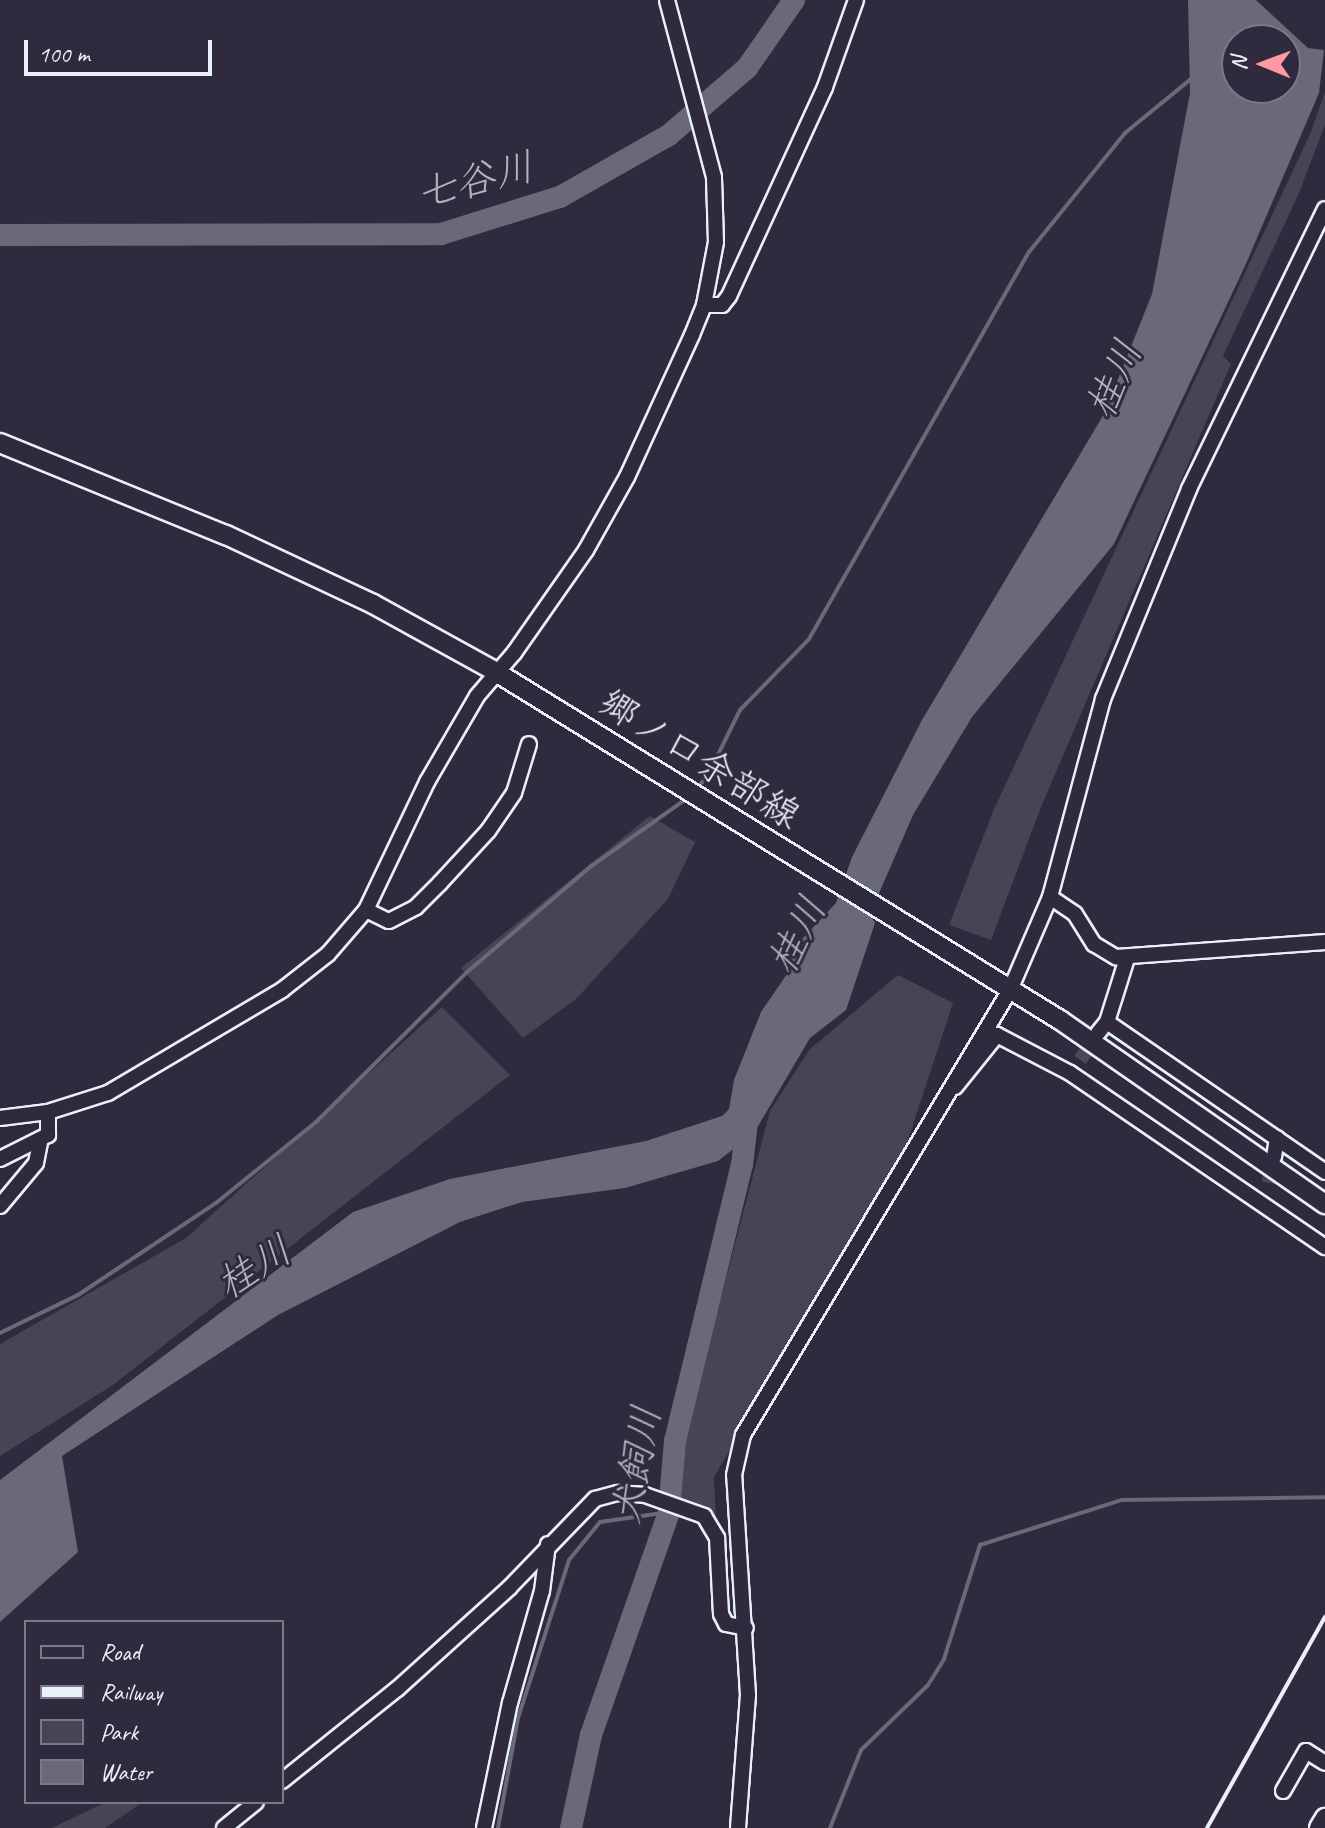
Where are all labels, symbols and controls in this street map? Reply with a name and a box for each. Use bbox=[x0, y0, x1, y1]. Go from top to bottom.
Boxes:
scale bar bbox=[28, 24, 216, 74]
north arrow bbox=[1221, 24, 1301, 104]
text: 100 m bbox=[38, 39, 90, 69]
text: N bbox=[1225, 57, 1253, 71]
water label: 七谷川 bbox=[411, 142, 539, 218]
water label: 桂川 bbox=[1076, 333, 1152, 425]
street label: 郷ノ口余部線 bbox=[591, 679, 809, 839]
water label: 桂川 bbox=[757, 888, 837, 982]
water label: 桂川 bbox=[207, 1225, 301, 1309]
water label: 犬飼川 bbox=[601, 1402, 671, 1528]
legend bbox=[24, 1620, 284, 1804]
text: Road bbox=[100, 1637, 140, 1667]
text: Railway bbox=[100, 1677, 162, 1707]
text: Park bbox=[100, 1717, 138, 1747]
text: Water bbox=[100, 1757, 152, 1787]

